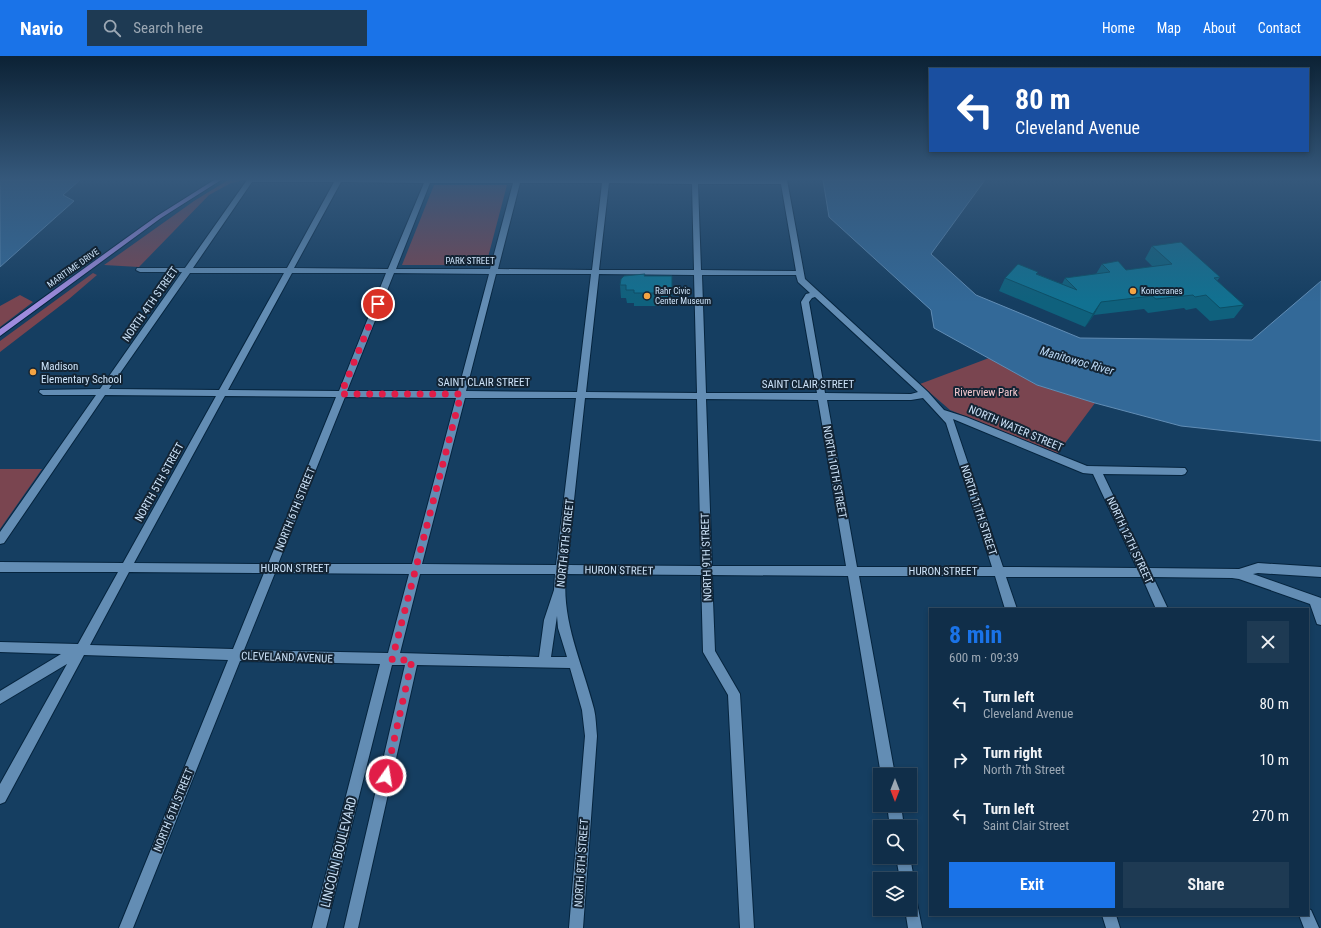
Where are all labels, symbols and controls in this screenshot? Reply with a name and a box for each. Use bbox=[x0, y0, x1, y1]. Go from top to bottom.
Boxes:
search box bbox=[87, 10, 367, 46]
text: Navio bbox=[20, 17, 63, 40]
icon: search bbox=[101, 17, 123, 39]
text: Search here bbox=[133, 19, 203, 37]
text: Home bbox=[1102, 20, 1135, 36]
text: Map bbox=[1157, 20, 1181, 36]
text: About bbox=[1203, 20, 1236, 36]
text: Contact bbox=[1258, 20, 1301, 36]
text: 80 m bbox=[1015, 83, 1071, 116]
icon: left bbox=[949, 84, 1001, 136]
text: Cleveland Avenue bbox=[1015, 117, 1140, 138]
street label: MARITIME DRIVE bbox=[45, 246, 101, 290]
street label: PARK STREET bbox=[445, 256, 495, 266]
street label: NORTH 4TH STREET bbox=[120, 264, 181, 344]
place label: Rahr Civic Center Museum bbox=[655, 286, 711, 306]
marker: Konecranes bbox=[1128, 286, 1138, 296]
place label: Konecranes bbox=[1141, 286, 1183, 296]
pin bbox=[361, 287, 395, 321]
marker: Rahr Civic Center Museum bbox=[642, 291, 652, 301]
icon: arrive bbox=[367, 293, 389, 315]
water label: Manitowoc River bbox=[1038, 344, 1116, 378]
place label: Madison Elementary School bbox=[41, 360, 122, 386]
marker: Madison Elementary School bbox=[28, 367, 38, 377]
street label: SAINT CLAIR STREET bbox=[438, 376, 531, 389]
street label: SAINT CLAIR STREET bbox=[762, 378, 855, 391]
park label: Riverview Park bbox=[954, 386, 1018, 399]
street label: NORTH WATER STREET bbox=[967, 403, 1065, 454]
street label: NORTH 10TH STREET bbox=[820, 425, 849, 520]
street label: NORTH 5TH STREET bbox=[132, 440, 187, 524]
street label: NORTH 11TH STREET bbox=[958, 463, 999, 557]
street label: NORTH 6TH STREET bbox=[273, 465, 318, 553]
street label: NORTH 12TH STREET bbox=[1104, 495, 1155, 586]
street label: NORTH 8TH STREET bbox=[554, 498, 577, 588]
street label: NORTH 9TH STREET bbox=[698, 512, 715, 601]
street label: HURON STREET bbox=[261, 562, 330, 575]
street label: HURON STREET bbox=[584, 563, 654, 578]
street label: HURON STREET bbox=[909, 565, 978, 578]
text: 8 min bbox=[949, 621, 1002, 649]
button: close bbox=[1247, 621, 1289, 663]
street label: CLEVELAND AVENUE bbox=[241, 649, 334, 666]
text: 600 m · 09:39 bbox=[949, 650, 1019, 665]
text: Turn left bbox=[983, 688, 1034, 706]
icon: left bbox=[949, 693, 971, 715]
text: 80 m bbox=[1259, 695, 1289, 713]
text: Cleveland Avenue bbox=[983, 706, 1073, 721]
text: Turn right bbox=[983, 744, 1042, 762]
icon: right bbox=[949, 749, 971, 771]
text: 10 m bbox=[1259, 751, 1289, 769]
position arrow bbox=[365, 755, 407, 797]
text: North 7th Street bbox=[983, 762, 1065, 777]
street label: NORTH 6TH STREET bbox=[151, 766, 196, 854]
north arrow bbox=[873, 768, 917, 812]
map controls bbox=[873, 768, 917, 916]
street label: LINCOLN BOULEVARD bbox=[317, 795, 359, 909]
text: Turn left bbox=[983, 800, 1034, 818]
icon: left bbox=[949, 805, 971, 827]
text: 270 m bbox=[1252, 807, 1289, 825]
street label: NORTH 8TH STREET bbox=[572, 818, 591, 908]
text: Saint Clair Street bbox=[983, 818, 1069, 833]
button: search bbox=[873, 820, 917, 864]
button: Exit bbox=[949, 862, 1115, 908]
button: Share bbox=[1123, 862, 1289, 908]
button: layers bbox=[873, 872, 917, 916]

